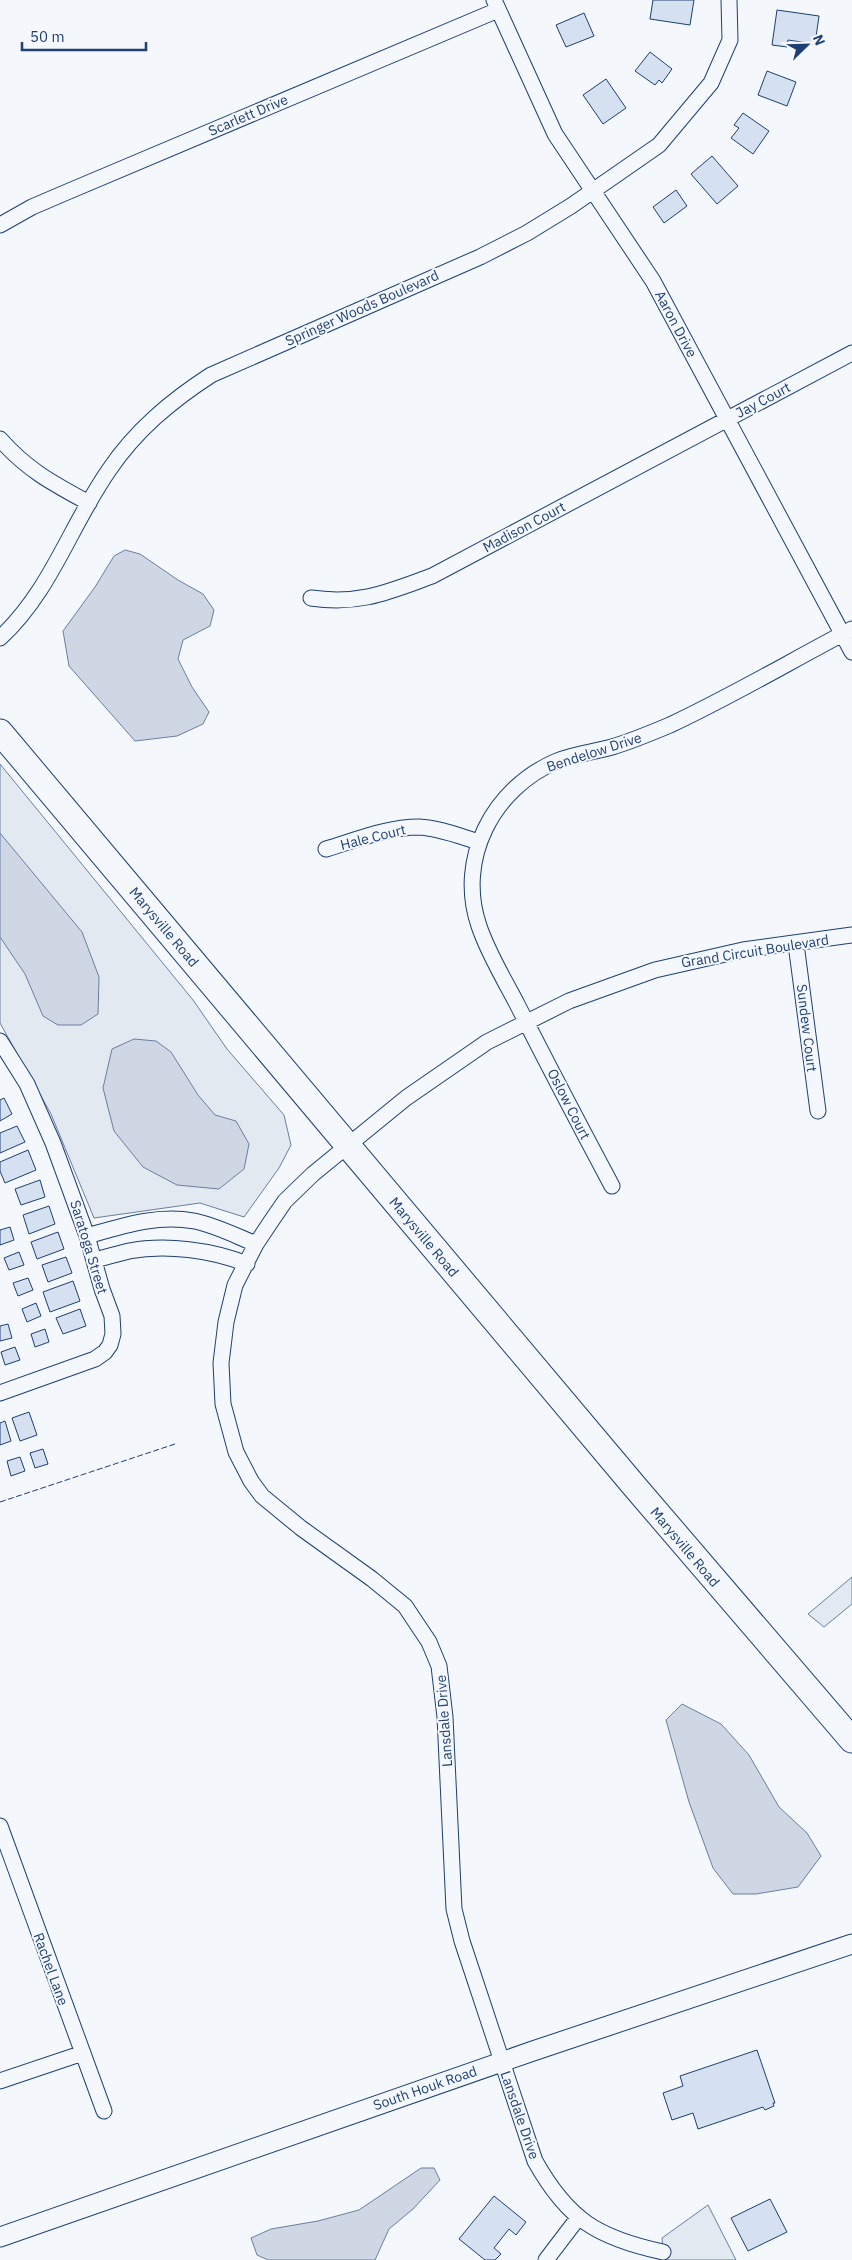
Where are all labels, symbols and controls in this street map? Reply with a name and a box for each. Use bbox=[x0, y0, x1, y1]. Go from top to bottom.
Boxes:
scale bar bbox=[22, 20, 146, 52]
north arrow bbox=[782, 20, 832, 70]
text: 50 m bbox=[30, 27, 65, 46]
text: N bbox=[809, 32, 829, 48]
street label: Scarlett Drive bbox=[205, 90, 291, 140]
street label: Springer Woods Boulevard bbox=[282, 266, 442, 350]
street label: Aaron Drive bbox=[651, 287, 701, 361]
street label: Jay Court bbox=[733, 378, 794, 422]
street label: Madison Court bbox=[480, 498, 568, 556]
street label: Bendelow Drive bbox=[544, 728, 644, 776]
street label: Hale Court bbox=[338, 820, 408, 854]
street label: Marysville Road bbox=[125, 883, 203, 971]
street label: Grand Circuit Boulevard bbox=[680, 930, 830, 972]
street label: Sundew Court bbox=[793, 983, 821, 1073]
street label: Oslow Court bbox=[544, 1066, 595, 1142]
street label: Marysville Road bbox=[385, 1193, 463, 1281]
street label: Saratoga Street bbox=[66, 1198, 112, 1296]
street label: Marysville Road bbox=[646, 1503, 724, 1591]
street label: Lansdale Drive bbox=[432, 1674, 456, 1768]
street label: Rachel Lane bbox=[30, 1930, 73, 2008]
street label: South Houk Road bbox=[371, 2062, 479, 2114]
street label: Lansdale Drive bbox=[496, 2069, 544, 2162]

